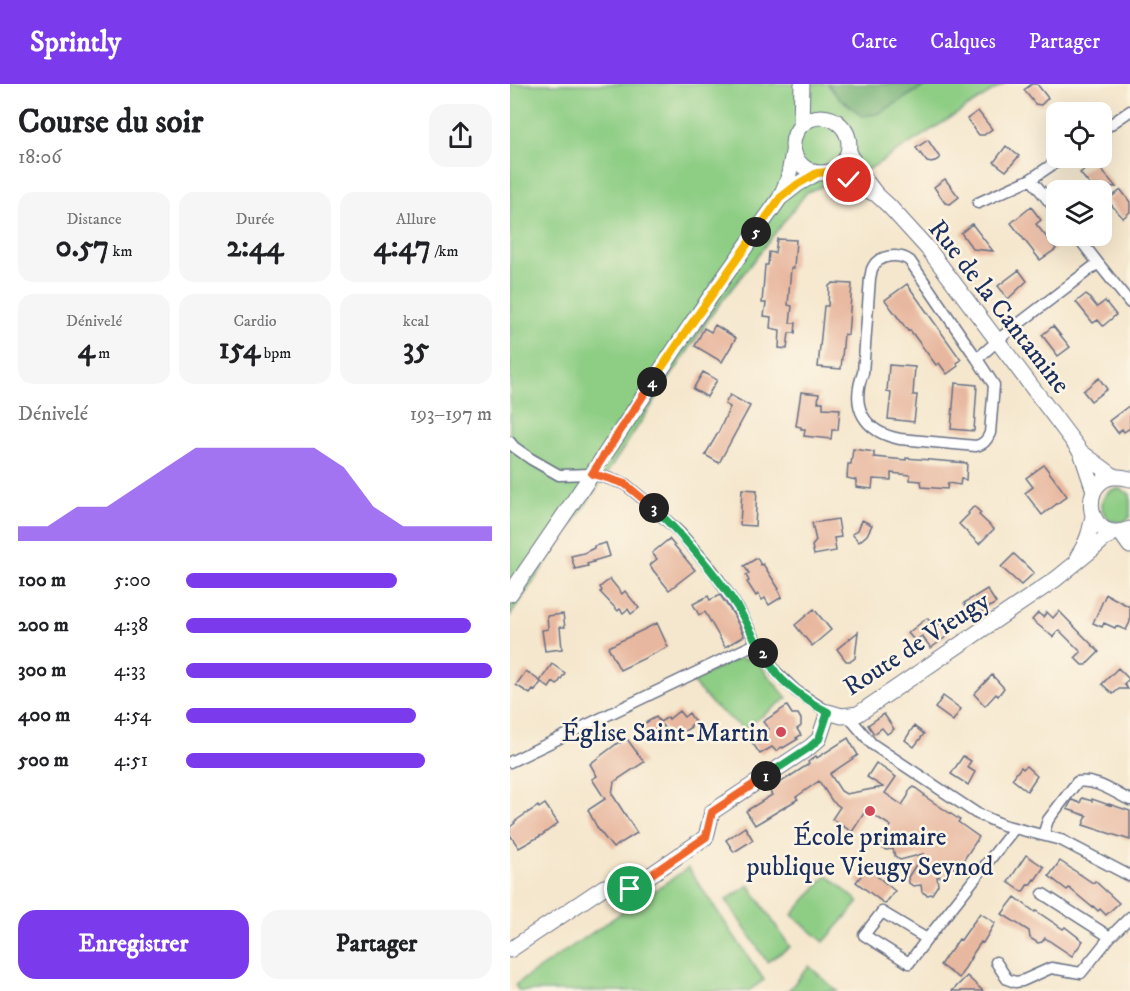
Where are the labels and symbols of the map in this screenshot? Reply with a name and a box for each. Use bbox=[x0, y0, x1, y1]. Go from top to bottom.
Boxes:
pin bbox=[823, 154, 874, 205]
street label: Rue de la Cantamine bbox=[921, 213, 1077, 400]
pin: 5 bbox=[741, 217, 771, 247]
pin: 4 bbox=[637, 367, 667, 397]
pin: 3 bbox=[639, 493, 669, 523]
street label: Route de Vieugy bbox=[837, 584, 997, 704]
pin: 2 bbox=[748, 638, 778, 668]
place label: Église Saint-Martin bbox=[562, 717, 769, 750]
marker: Église Saint-Martin bbox=[774, 725, 788, 739]
pin: 1 bbox=[751, 761, 781, 791]
marker: École primaire publique Vieugy Seynod bbox=[863, 804, 877, 818]
place label: École primaire publique Vieugy Seynod bbox=[746, 821, 993, 884]
pin bbox=[604, 863, 655, 914]

